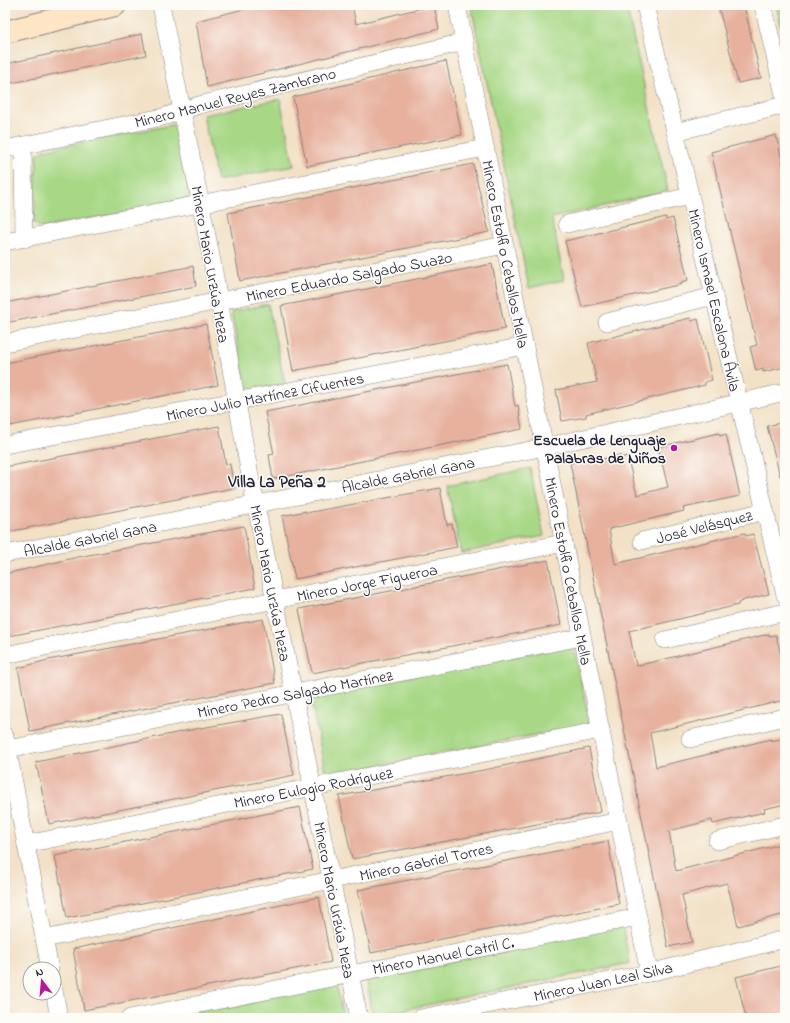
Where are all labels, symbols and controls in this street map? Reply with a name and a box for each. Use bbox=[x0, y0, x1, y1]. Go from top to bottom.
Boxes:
street label: Minero Manuel Reyes Zambrano bbox=[132, 62, 339, 136]
street label: Minero Estolfio Ceballos Mella bbox=[474, 158, 534, 350]
street label: Minero Mario Urzúa Meza bbox=[183, 184, 235, 345]
street label: Minero Ismael Escalona Ávila bbox=[680, 207, 746, 394]
street label: Minero Eduardo Salgado Suazo bbox=[244, 246, 454, 310]
street label: Minero Julio Martínez Cifuentes bbox=[164, 367, 366, 429]
place label: Escuela de Lenguaje Palabras de Niños bbox=[533, 429, 667, 471]
marker: Escuela de Lenguaje Palabras de Niños bbox=[669, 443, 679, 453]
street label: Alcalde Gabriel Gana bbox=[340, 451, 477, 501]
district label: Villa La Peña 2 bbox=[227, 470, 326, 495]
street label: Minero Estolfio Ceballos Mella bbox=[537, 475, 597, 667]
street label: Minero Mario Urzúa Meza bbox=[242, 503, 296, 664]
street label: José Velásquez bbox=[654, 504, 756, 552]
street label: Alcalde Gabriel Gana bbox=[22, 515, 159, 565]
street label: Minero Jorge Figueroa bbox=[295, 559, 440, 609]
street label: Minero Pedro Salgado Martínez bbox=[196, 664, 396, 726]
street label: Minero Eulogio Rodríguez bbox=[232, 762, 395, 816]
street label: Minero Mario Urzúa Meza bbox=[306, 820, 360, 981]
street label: Minero Gabriel Torres bbox=[357, 837, 495, 889]
street label: Minero Manuel Catril C. bbox=[371, 931, 516, 982]
street label: Minero Juan Leal Silva bbox=[532, 957, 675, 1009]
north arrow bbox=[22, 961, 62, 1001]
text: N bbox=[34, 964, 45, 981]

